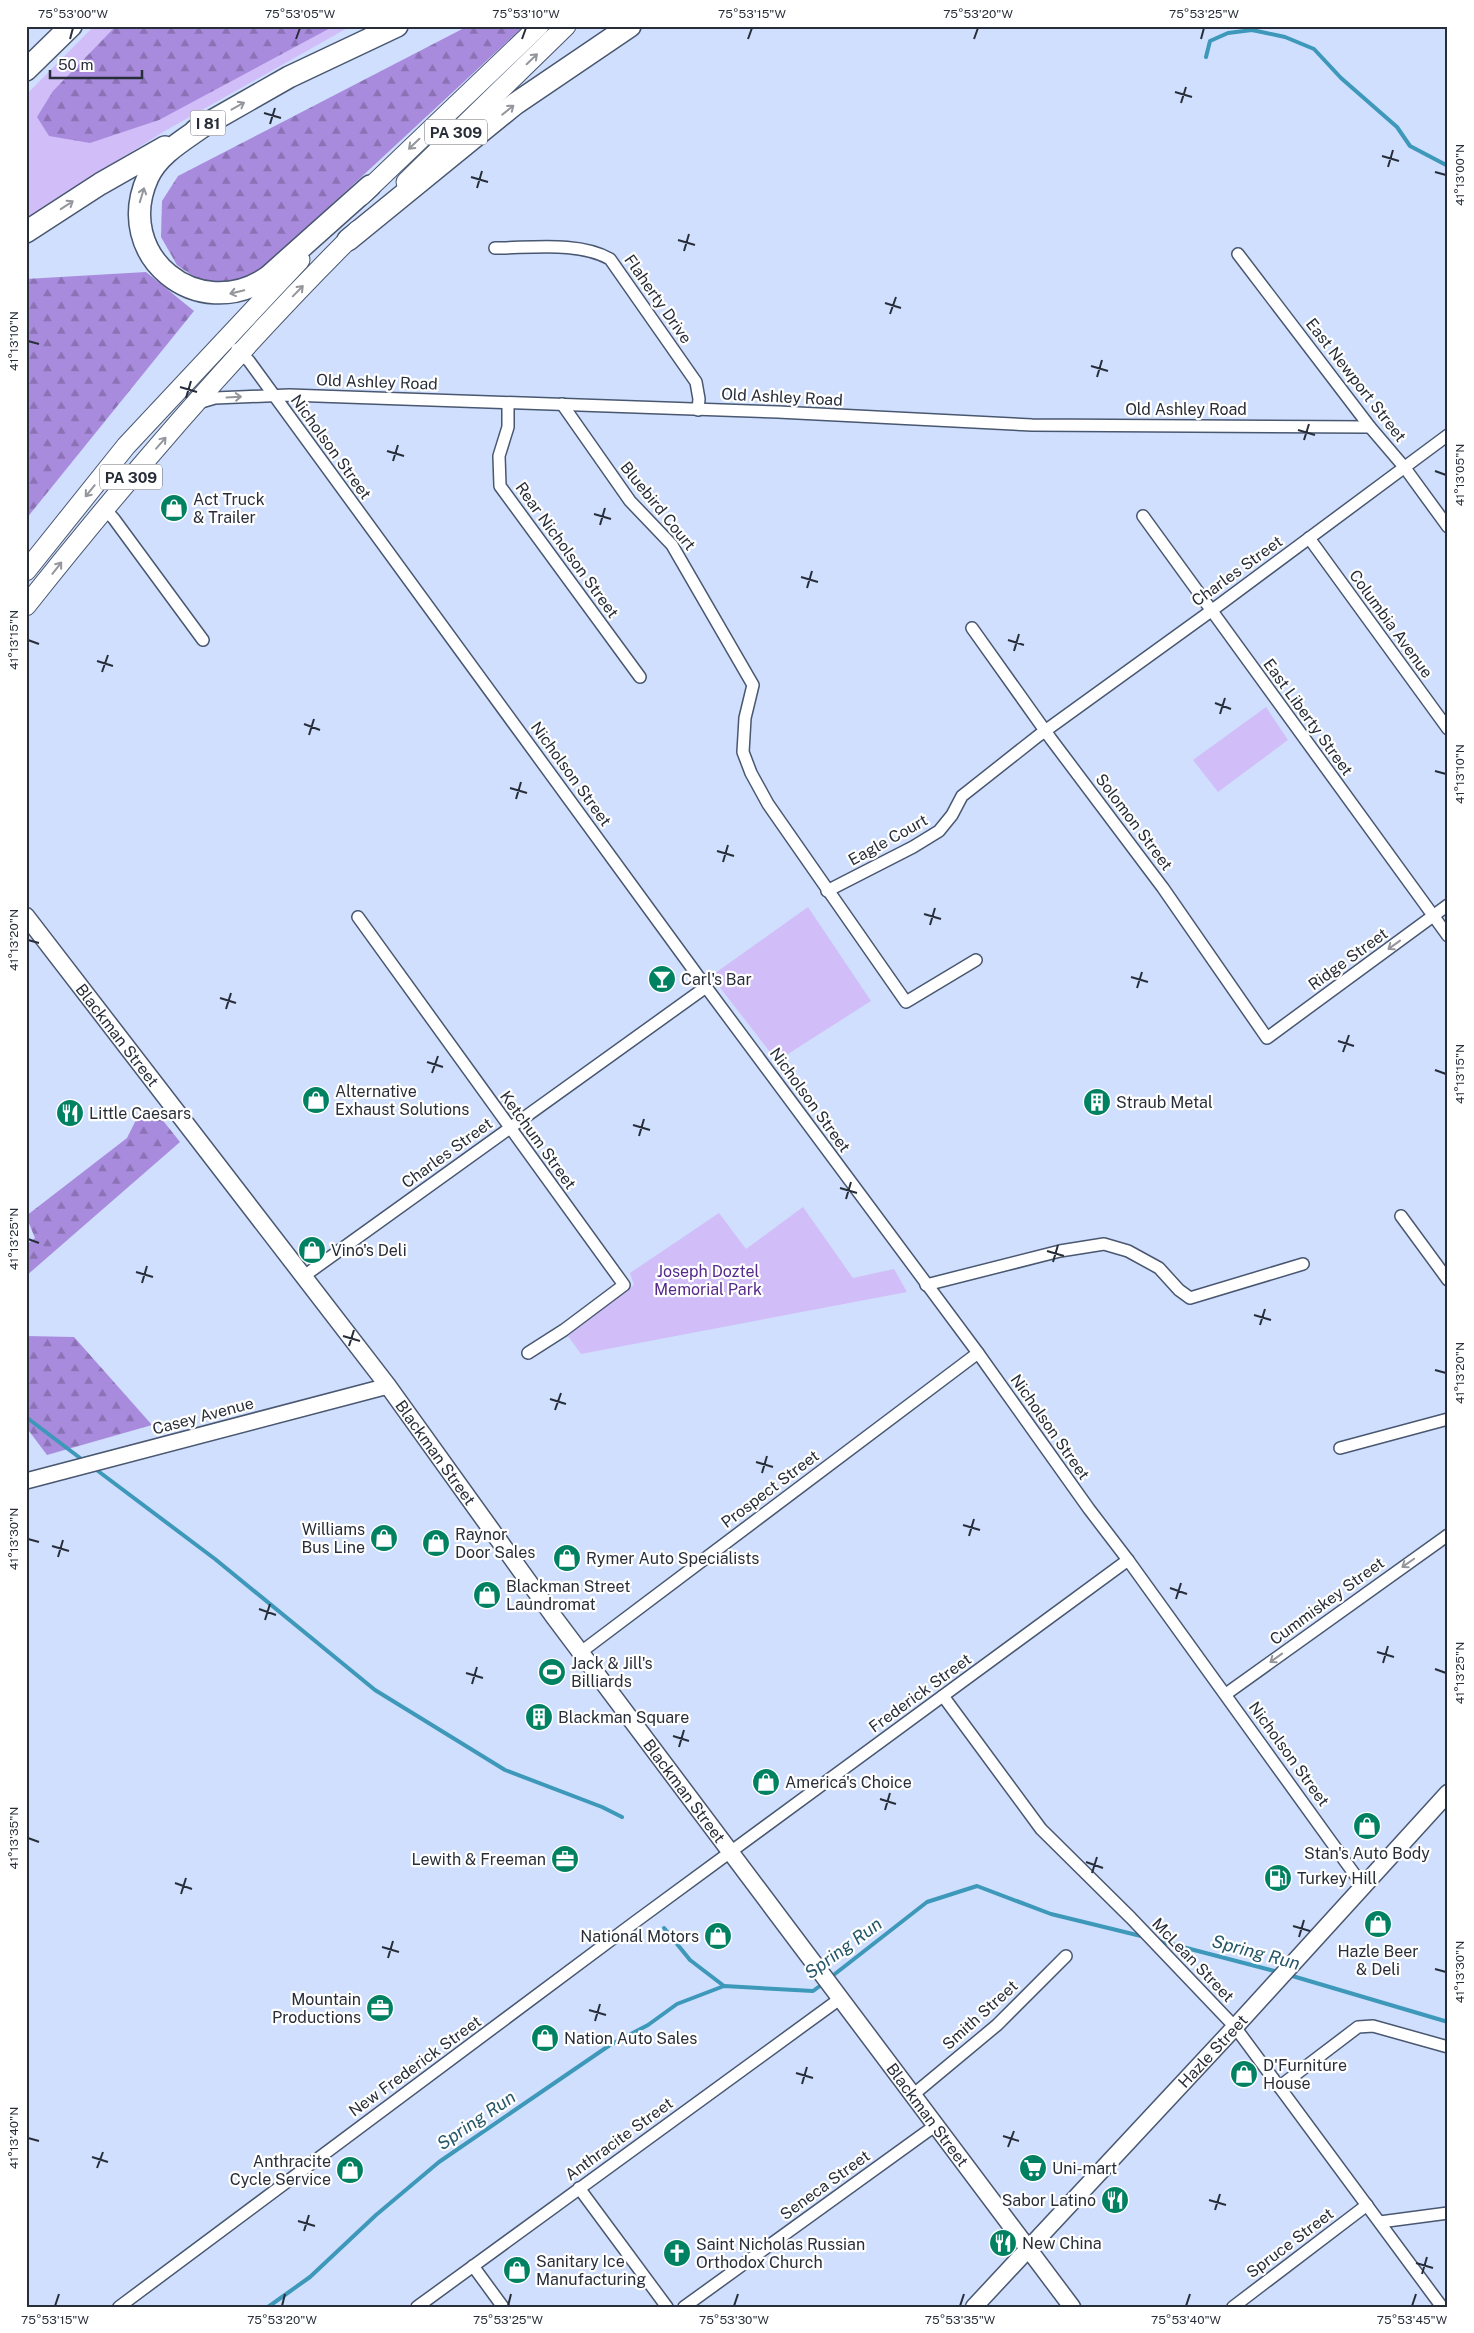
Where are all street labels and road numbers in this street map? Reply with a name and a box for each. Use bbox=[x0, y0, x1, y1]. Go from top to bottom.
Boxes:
road number: I 81 bbox=[190, 110, 226, 136]
road number: PA 309 bbox=[425, 120, 487, 144]
street label: Flaherty Drive bbox=[620, 251, 696, 347]
street label: East Newport Street bbox=[1302, 314, 1410, 446]
street label: Old Ashley Road bbox=[316, 370, 438, 394]
street label: Old Ashley Road bbox=[721, 384, 843, 410]
street label: Nicholson Street bbox=[287, 391, 375, 503]
street label: Old Ashley Road bbox=[1125, 400, 1247, 419]
street label: Bluebird Court bbox=[616, 458, 700, 554]
road number: PA 309 bbox=[100, 464, 162, 490]
street label: Rear Nicholson Street bbox=[511, 478, 623, 622]
street label: Charles Street bbox=[1188, 532, 1286, 610]
street label: Columbia Avenue bbox=[1345, 566, 1437, 682]
street label: East Liberty Street bbox=[1259, 655, 1357, 779]
street label: Nicholson Street bbox=[527, 718, 615, 830]
street label: Solomon Street bbox=[1092, 770, 1176, 874]
street label: Eagle Court bbox=[845, 810, 931, 870]
street label: Ridge Street bbox=[1305, 924, 1391, 994]
street label: Blackman Street bbox=[72, 980, 163, 1090]
street label: Nicholson Street bbox=[766, 1044, 854, 1156]
street label: Ketchum Street bbox=[496, 1087, 580, 1193]
street label: Charles Street bbox=[398, 1114, 496, 1192]
street label: Nicholson Street bbox=[1007, 1371, 1093, 1483]
street label: Casey Avenue bbox=[150, 1393, 256, 1439]
street label: Blackman Street bbox=[392, 1396, 480, 1509]
street label: Prospect Street bbox=[717, 1446, 823, 1532]
street label: Cummiskey Street bbox=[1266, 1553, 1388, 1649]
street label: Frederick Street bbox=[865, 1650, 975, 1736]
street label: Nicholson Street bbox=[1245, 1698, 1333, 1810]
street label: Blackman Street bbox=[639, 1735, 729, 1846]
street label: McLean Street bbox=[1148, 1914, 1238, 2006]
street label: Smith Street bbox=[938, 1976, 1022, 2054]
street label: Hazle Street bbox=[1174, 2011, 1251, 2091]
street label: New Frederick Street bbox=[345, 2012, 485, 2120]
street label: Blackman Street bbox=[883, 2059, 973, 2170]
street label: Anthracite Street bbox=[561, 2094, 677, 2184]
street label: Seneca Street bbox=[776, 2146, 874, 2224]
street label: Spruce Street bbox=[1243, 2204, 1337, 2282]

